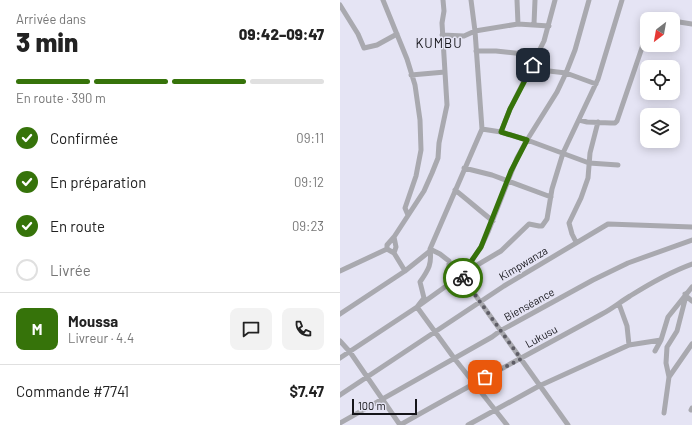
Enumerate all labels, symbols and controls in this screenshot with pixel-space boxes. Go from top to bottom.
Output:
text: Arrivée dans [16,11,86,27]
north arrow [640,12,680,52]
map controls [640,12,680,148]
text: 09:42–09:47 [239,25,324,43]
text: 3 min [16,26,78,57]
district label: KUMBU [415,35,463,51]
pin [516,48,550,82]
icon: home [522,54,544,76]
button: locate [640,60,680,100]
text: En route · 390 m [16,90,106,106]
button: layers [640,108,680,148]
icon: check [16,127,38,149]
text: Confirmée [50,129,118,147]
text: 09:11 [296,130,324,146]
icon: check [16,171,38,193]
text: En préparation [50,173,146,191]
text: 09:12 [294,174,324,190]
icon: check [16,215,38,237]
text: En route [50,217,105,235]
text: 09:23 [292,218,324,234]
street label: Kimpwanza [496,243,550,283]
courier [443,258,483,298]
text: Livrée [50,261,91,279]
icon: bike [452,267,474,289]
street label: Bienséance [502,285,557,323]
button: chat [230,308,272,350]
button: phone [282,308,324,350]
text: Moussa [68,312,118,330]
text: M [32,320,42,338]
street label: Lukusu [523,322,559,350]
text: Livreur · 4.4 [68,330,134,346]
pin [468,360,502,394]
icon: bag [474,366,496,388]
text: Commande #7741 [16,382,129,400]
text: $7.47 [289,382,324,400]
scale bar [352,397,417,416]
text: 100 m [358,399,386,412]

